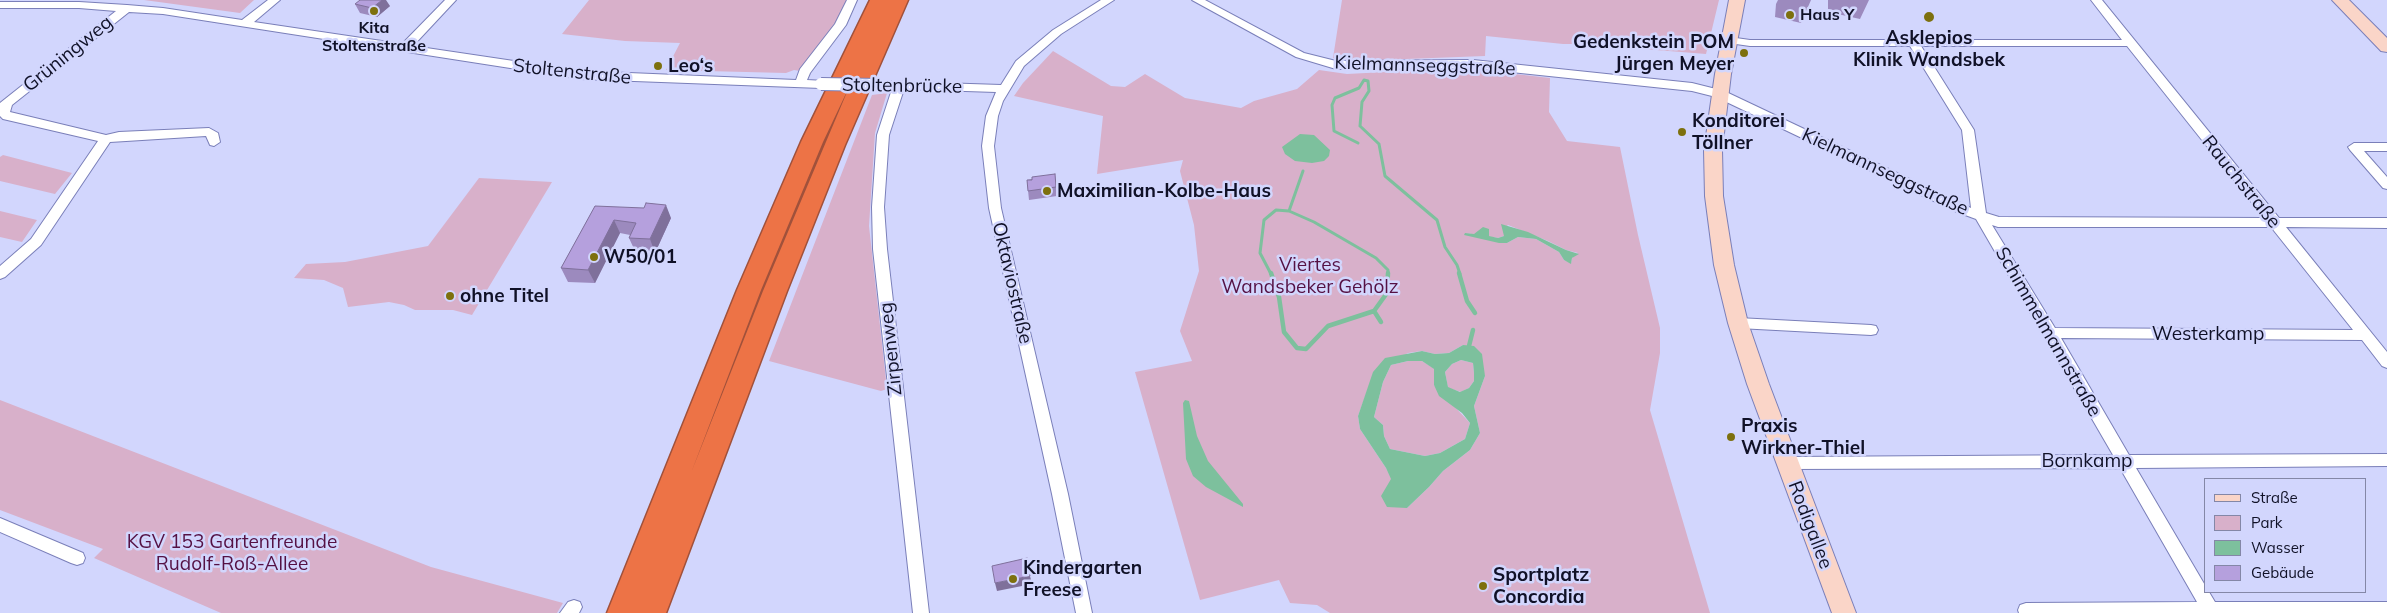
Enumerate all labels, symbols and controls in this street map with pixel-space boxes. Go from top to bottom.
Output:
marker: Kita Stoltenstraße [368,5,380,17]
place label: Haus Y [1800,5,1854,25]
marker: Haus Y [1784,9,1796,21]
marker: Asklepios Klinik Wandsbek [1922,10,1936,24]
street label: Grüningweg [19,11,117,97]
place label: Kita Stoltenstraße [322,18,426,56]
place label: Asklepios Klinik Wandsbek [1853,27,2005,71]
place label: Gedenkstein POM Jürgen Meyer [1573,31,1734,75]
marker: Gedenkstein POM Jürgen Meyer [1738,47,1750,59]
street label: Kielmannseggstraße [1334,51,1516,81]
street label: Stoltenstraße [512,54,632,90]
place label: Leo‘s [668,55,713,77]
marker: Leo‘s [652,60,664,72]
street label: Stoltenbrücke [842,74,962,98]
place label: Konditorei Töllner [1692,110,1785,154]
street label: Kielmannseggstraße [1798,123,1972,221]
marker: Konditorei Töllner [1676,126,1688,138]
street label: Rauchstraße [2197,131,2285,233]
place label: Maximilian-Kolbe-Haus [1057,180,1271,202]
marker: Maximilian-Kolbe-Haus [1041,185,1053,197]
street label: Oktaviostraße [987,220,1037,346]
street label: Schimmelmannstraße [1990,243,2106,421]
place label: W50/01 [604,246,677,268]
marker: W50/01 [588,251,600,263]
park label: Viertes Wandsbeker Gehölz [1221,254,1399,298]
place label: ohne Titel [460,285,549,307]
marker: ohne Titel [444,290,456,302]
street label: Zirpenweg [875,301,907,397]
street label: Westerkamp [2152,323,2264,345]
place label: Praxis Wirkner-Thiel [1741,415,1865,459]
marker: Praxis Wirkner-Thiel [1725,431,1737,443]
street label: Bornkamp [2042,450,2132,472]
street label: Rodigallee [1783,478,1837,572]
legend [2204,478,2367,593]
text: Straße [2251,488,2298,507]
text: Park [2251,513,2283,532]
park label: KGV 153 Gartenfreunde Rudolf-Roß-Allee [127,531,337,575]
text: Wasser [2251,538,2304,557]
place label: Kindergarten Freese [1023,557,1142,601]
text: Gebäude [2251,563,2314,582]
place label: Sportplatz Concordia [1493,564,1589,608]
marker: Kindergarten Freese [1007,573,1019,585]
marker: Sportplatz Concordia [1477,580,1489,592]

